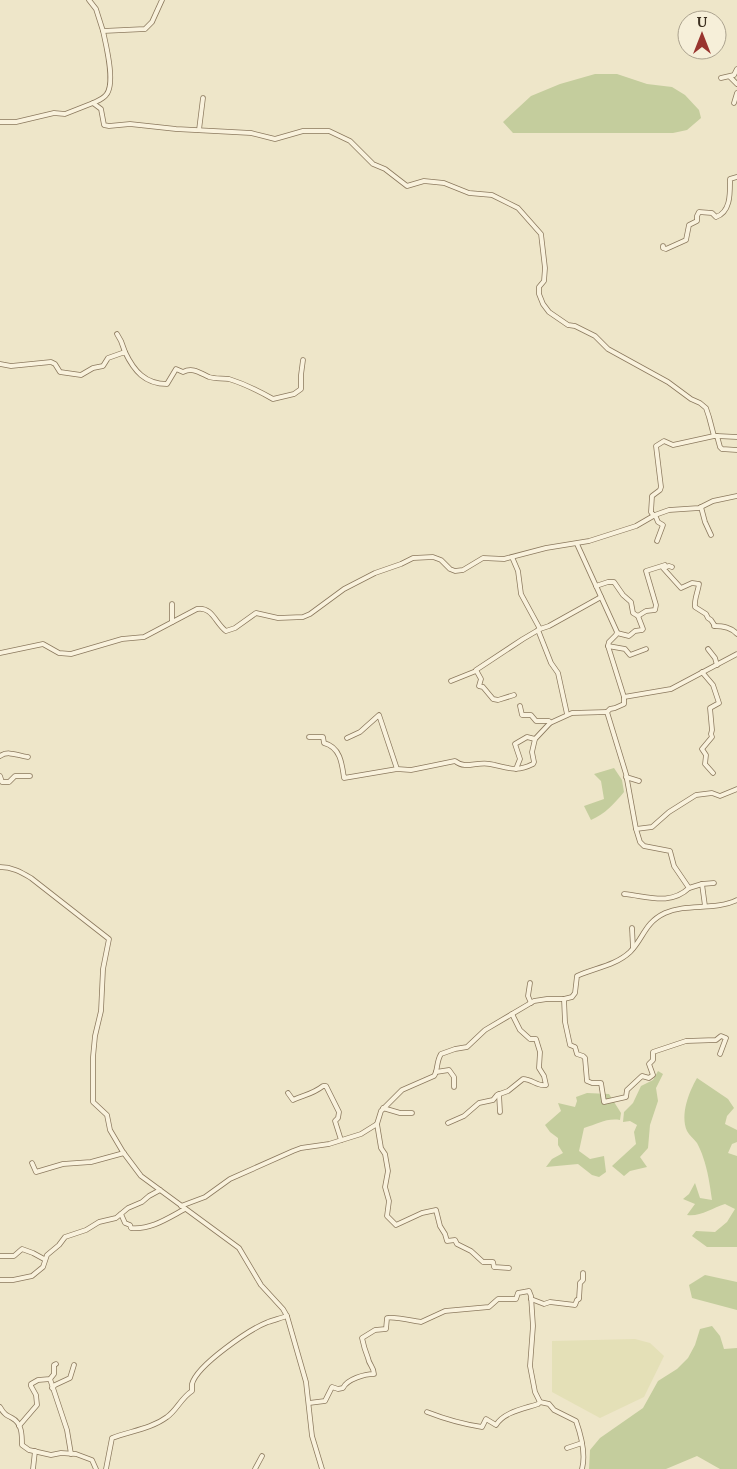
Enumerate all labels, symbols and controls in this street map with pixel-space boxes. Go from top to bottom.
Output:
north arrow [677,10,727,60]
text: U [697,13,708,31]

